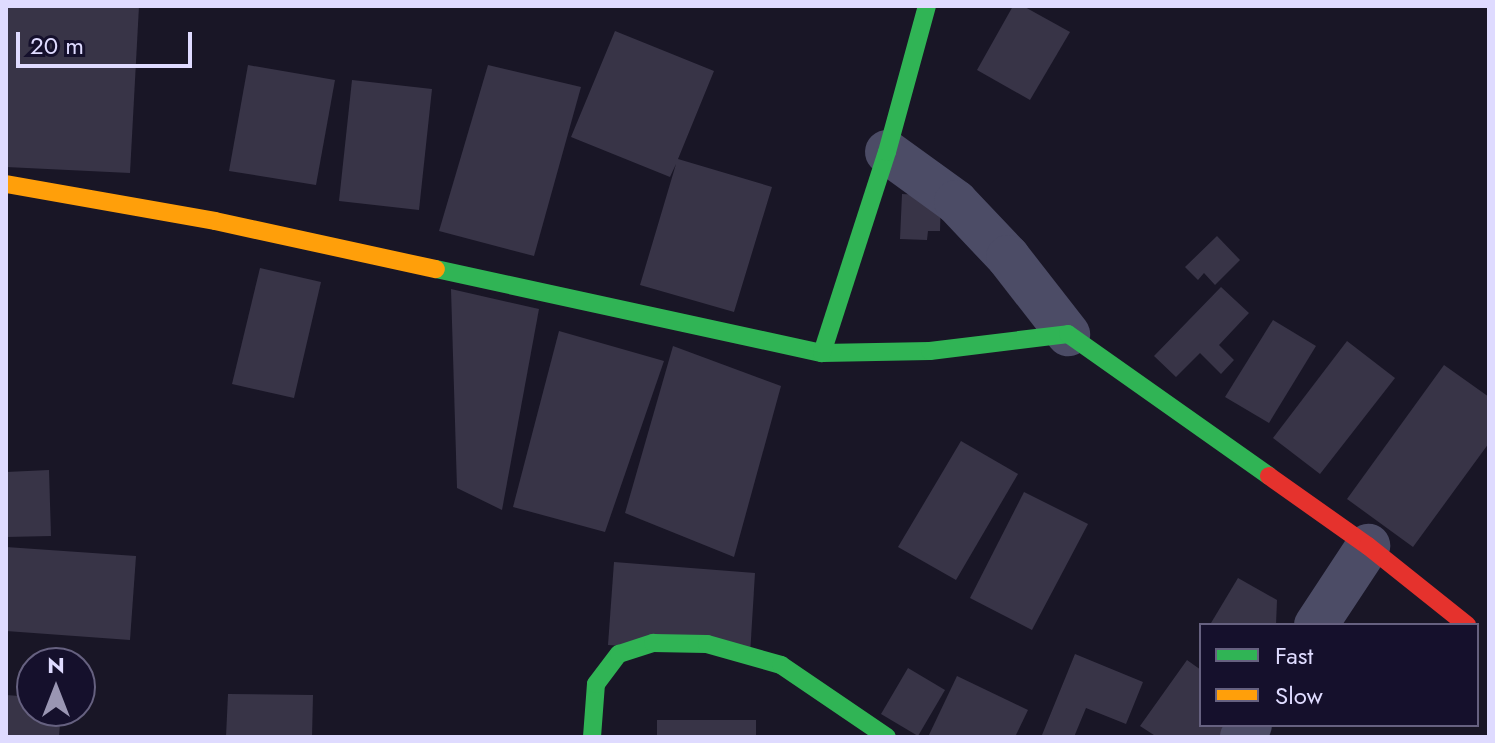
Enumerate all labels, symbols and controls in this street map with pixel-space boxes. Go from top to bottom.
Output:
scale bar [20,16,196,66]
text: 20 m [30,28,84,63]
legend [1199,623,1479,727]
text: Fast [1275,638,1313,673]
north arrow [16,647,96,727]
text: N [47,649,65,681]
text: Slow [1275,678,1323,713]

